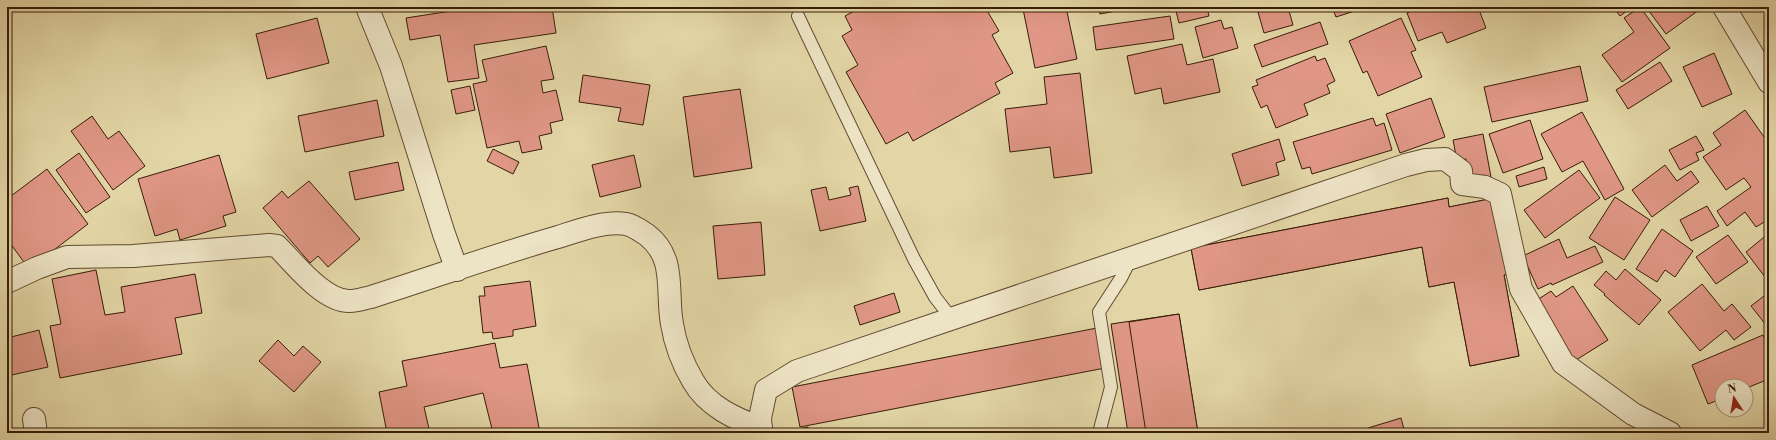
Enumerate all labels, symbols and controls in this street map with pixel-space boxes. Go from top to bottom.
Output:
north arrow [1714,378,1754,418]
text: N [1726,381,1738,397]

